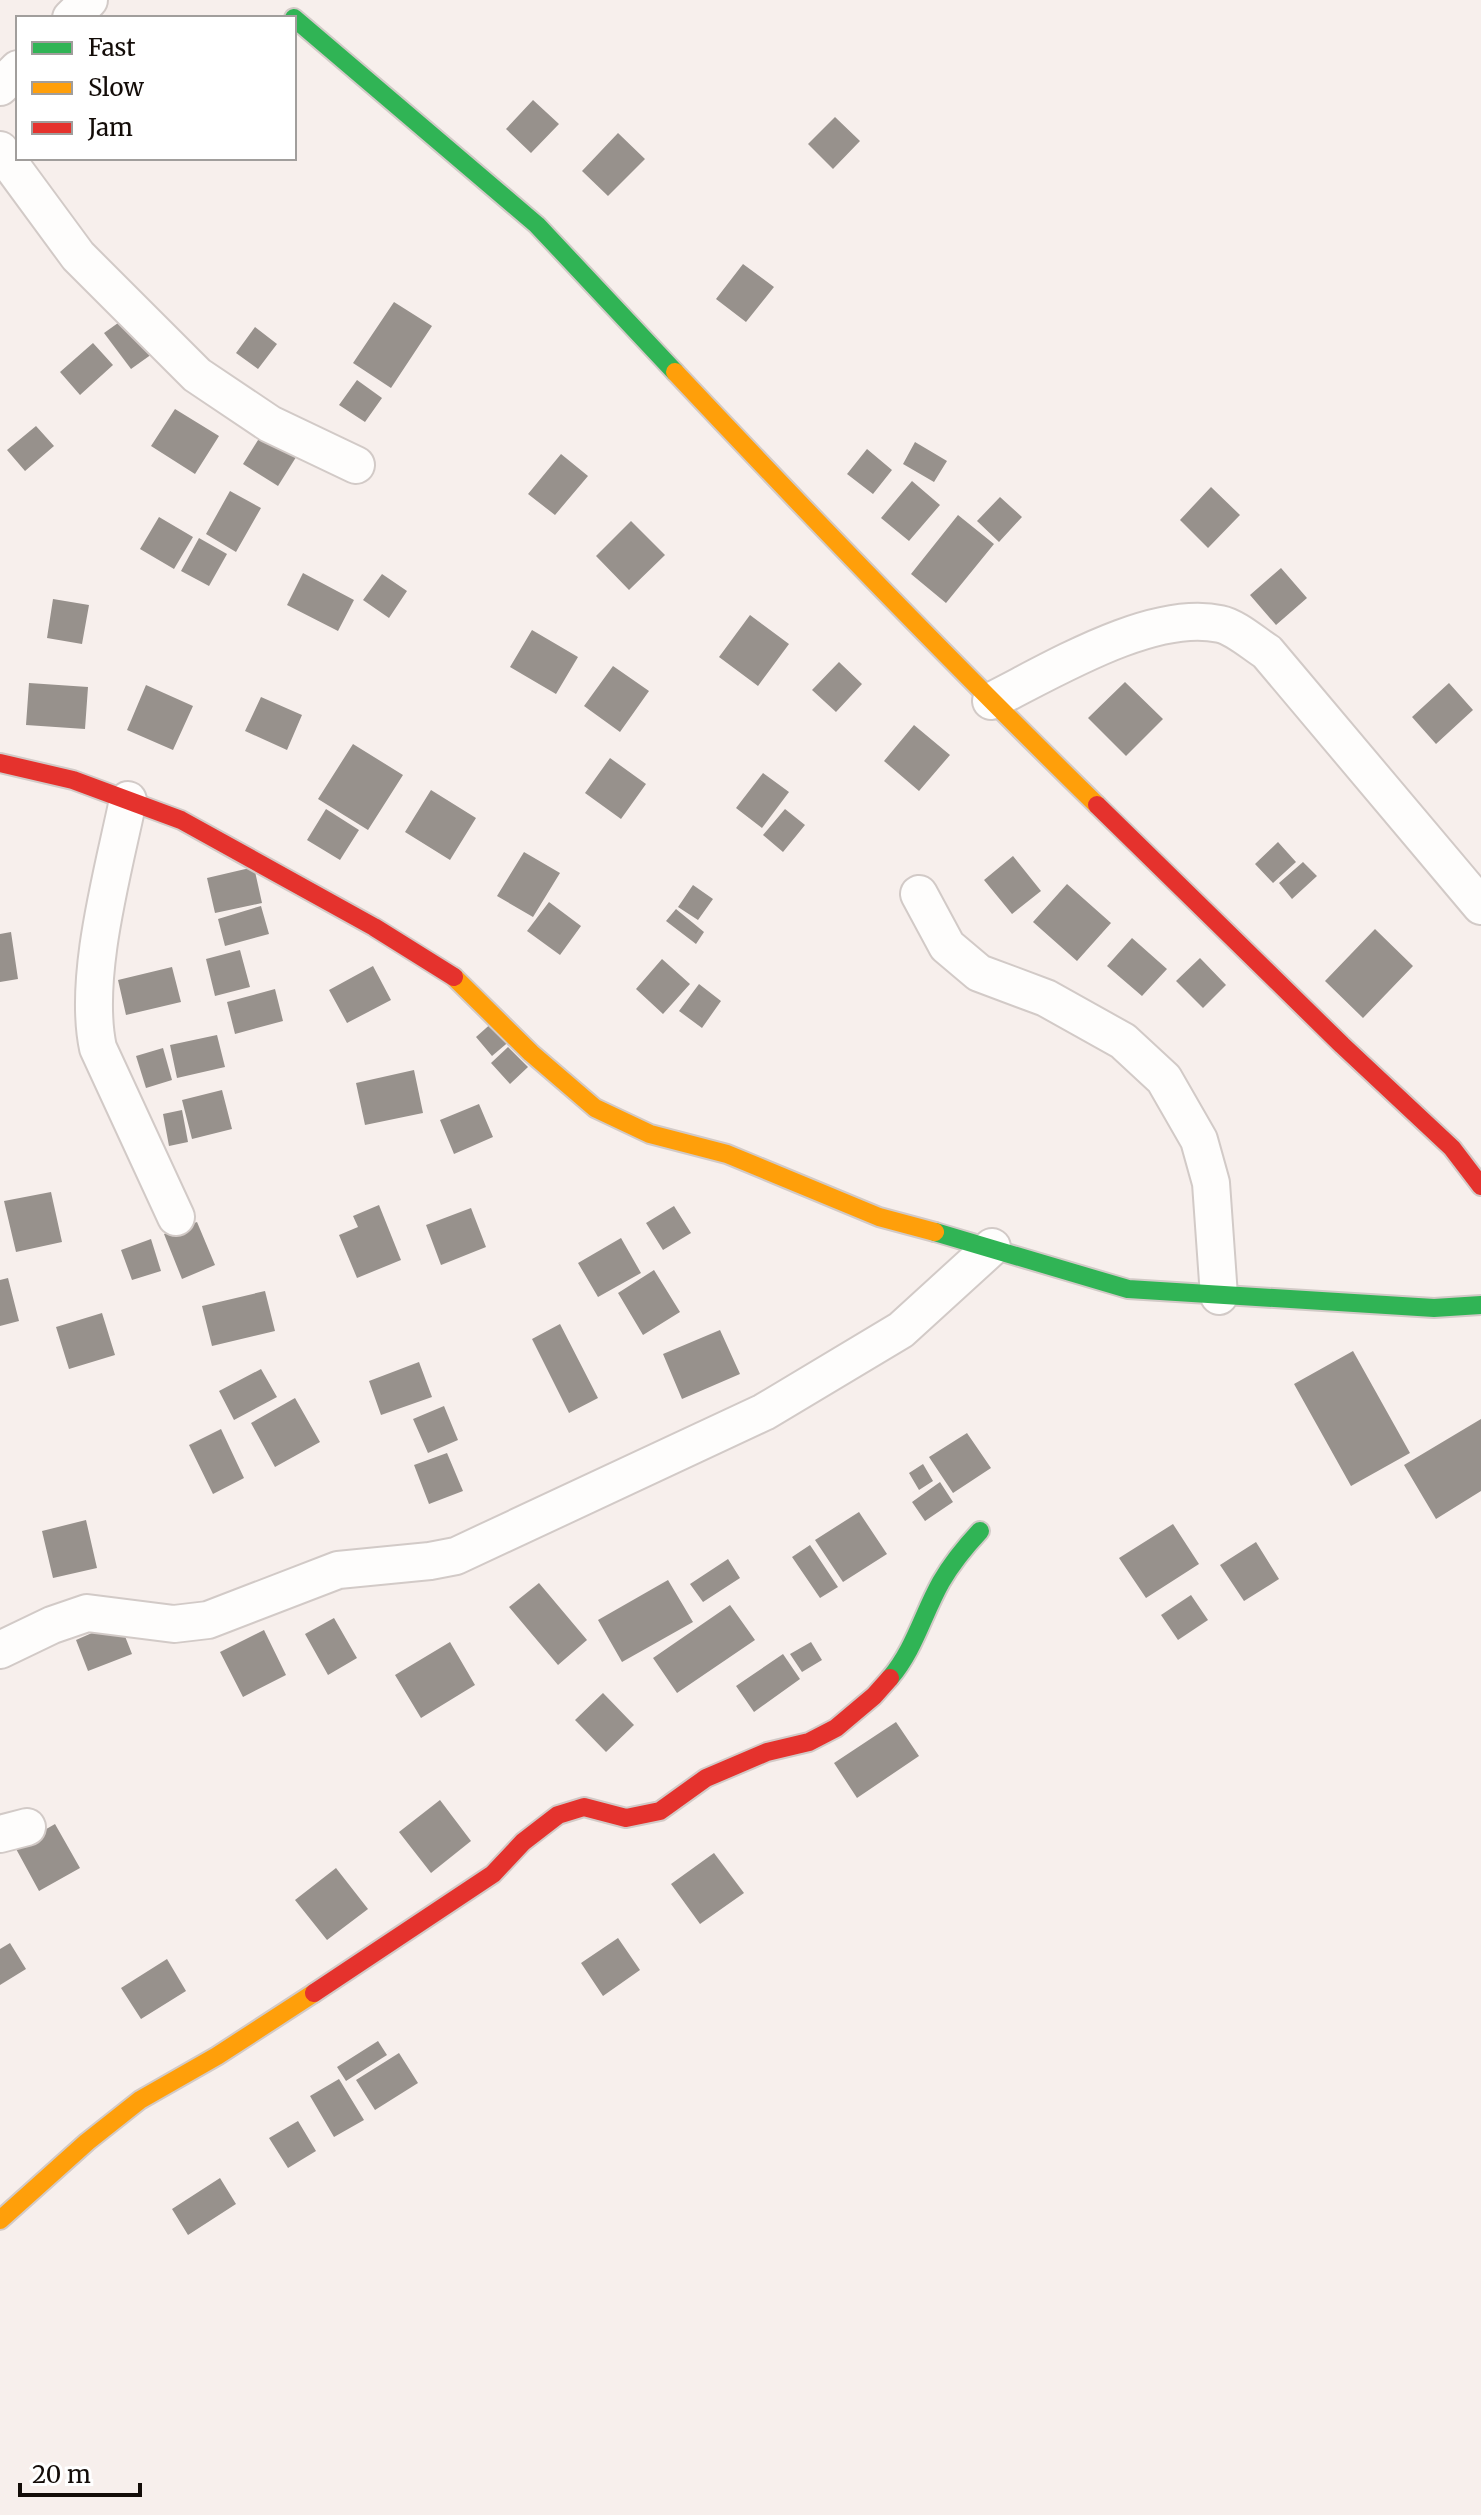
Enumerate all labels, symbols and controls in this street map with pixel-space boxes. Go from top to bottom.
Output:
legend [16,16,296,160]
text: Fast [88,32,136,63]
text: Slow [88,72,144,103]
text: Jam [87,112,133,143]
scale bar [20,2447,140,2497]
text: 20 m [32,2459,91,2490]

